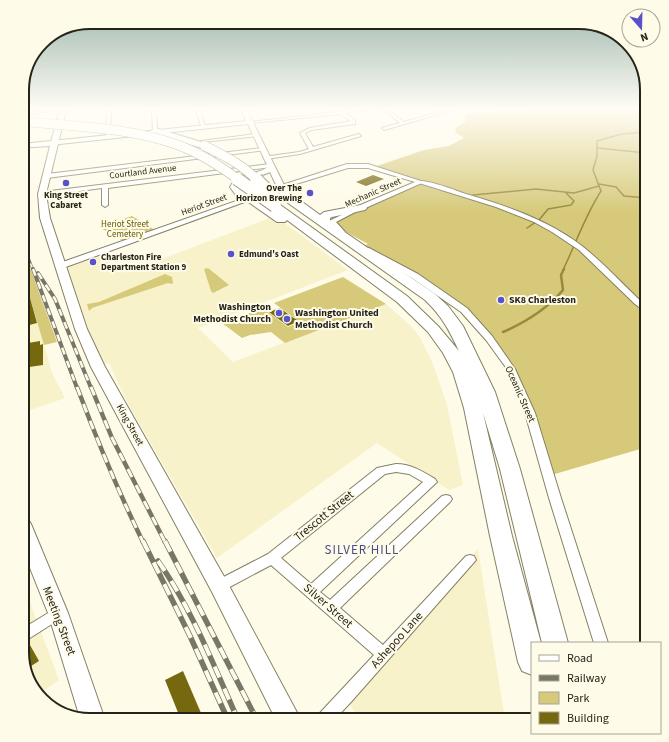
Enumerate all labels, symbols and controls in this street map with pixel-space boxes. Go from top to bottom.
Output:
north arrow [621,8,661,48]
text: N [638,29,650,45]
street label: Courtland Avenue [109,161,178,183]
street label: Mechanic Street [343,175,403,211]
marker: King Street Cabaret [61,178,71,188]
place label: Over The Horizon Brewing [236,182,302,205]
marker: Over The Horizon Brewing [305,188,315,198]
place label: King Street Cabaret [44,189,89,212]
street label: Heriot Street [179,191,229,219]
park label: Heriot Street Cemetery [101,218,149,241]
place label: Edmund's Oast [239,248,299,261]
marker: Edmund's Oast [226,249,236,259]
place label: Charleston Fire Department Station 9 [101,251,186,274]
marker: Charleston Fire Department Station 9 [88,257,98,267]
place label: SK8 Charleston [509,293,576,307]
marker: SK8 Charleston [496,295,506,305]
place label: Washington Methodist Church [193,300,271,326]
place label: Washington United Methodist Church [295,306,379,332]
marker: Washington Methodist Church [274,308,284,318]
marker: Washington United Methodist Church [282,314,292,324]
street label: Oceanic Street [501,364,539,425]
street label: King Street [113,402,148,449]
street label: Trescott Street [290,486,358,546]
district label: SILVER HILL [325,541,399,559]
street label: Silver Street [300,580,356,632]
street label: Meeting Street [38,584,80,658]
street label: Ashepoo Lane [367,608,427,672]
legend [531,642,661,734]
text: Road [567,650,593,667]
text: Railway [567,670,606,687]
text: Park [567,690,589,707]
text: Building [567,710,609,727]

